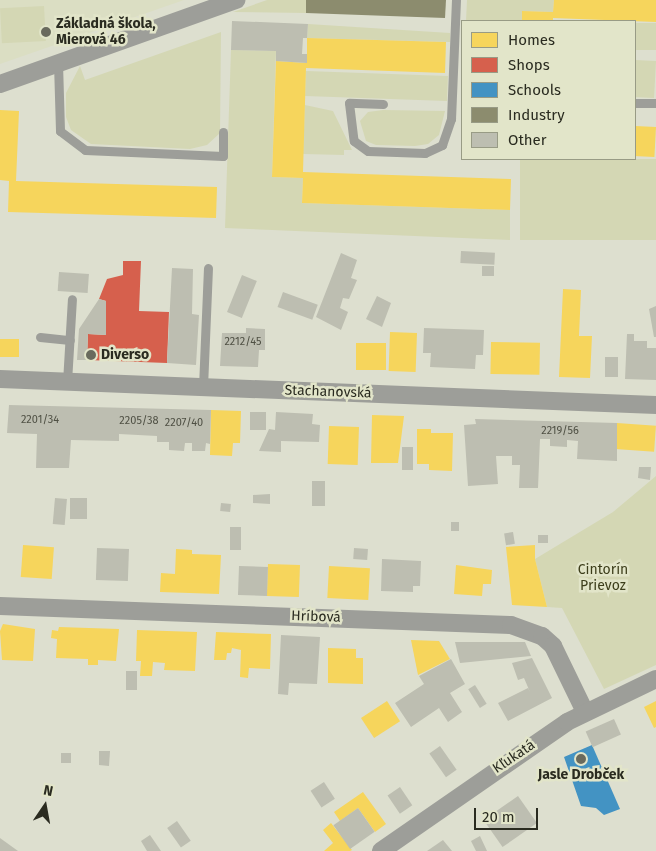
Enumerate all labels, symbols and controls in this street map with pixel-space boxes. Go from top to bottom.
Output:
place label: Základná škola, Mierová 46 [56,16,156,48]
legend [461,20,636,160]
marker: Základná škola, Mierová 46 [40,26,52,38]
text: Homes [508,31,555,49]
text: Shops [508,56,550,74]
text: Schools [508,81,561,99]
text: Industry [508,106,565,124]
text: Other [508,131,547,149]
house number: 2212/45 [224,335,262,349]
place label: Diverso [101,347,149,363]
marker: Diverso [85,349,97,361]
street label: Stachanovská [284,382,372,402]
house number: 2201/34 [21,413,59,427]
house number: 2205/38 [119,414,159,428]
house number: 2207/40 [165,416,203,430]
house number: 2219/56 [541,424,579,438]
park label: Cintorín Prievoz [578,562,628,594]
street label: Hríbová [291,608,341,626]
street label: Kľukatá [490,737,538,777]
marker: Jasle Drobček [575,753,587,765]
place label: Jasle Drobček [538,767,624,783]
north arrow [20,781,70,831]
text: N [42,782,55,800]
scale bar [476,798,540,830]
text: 20 m [482,808,515,826]

